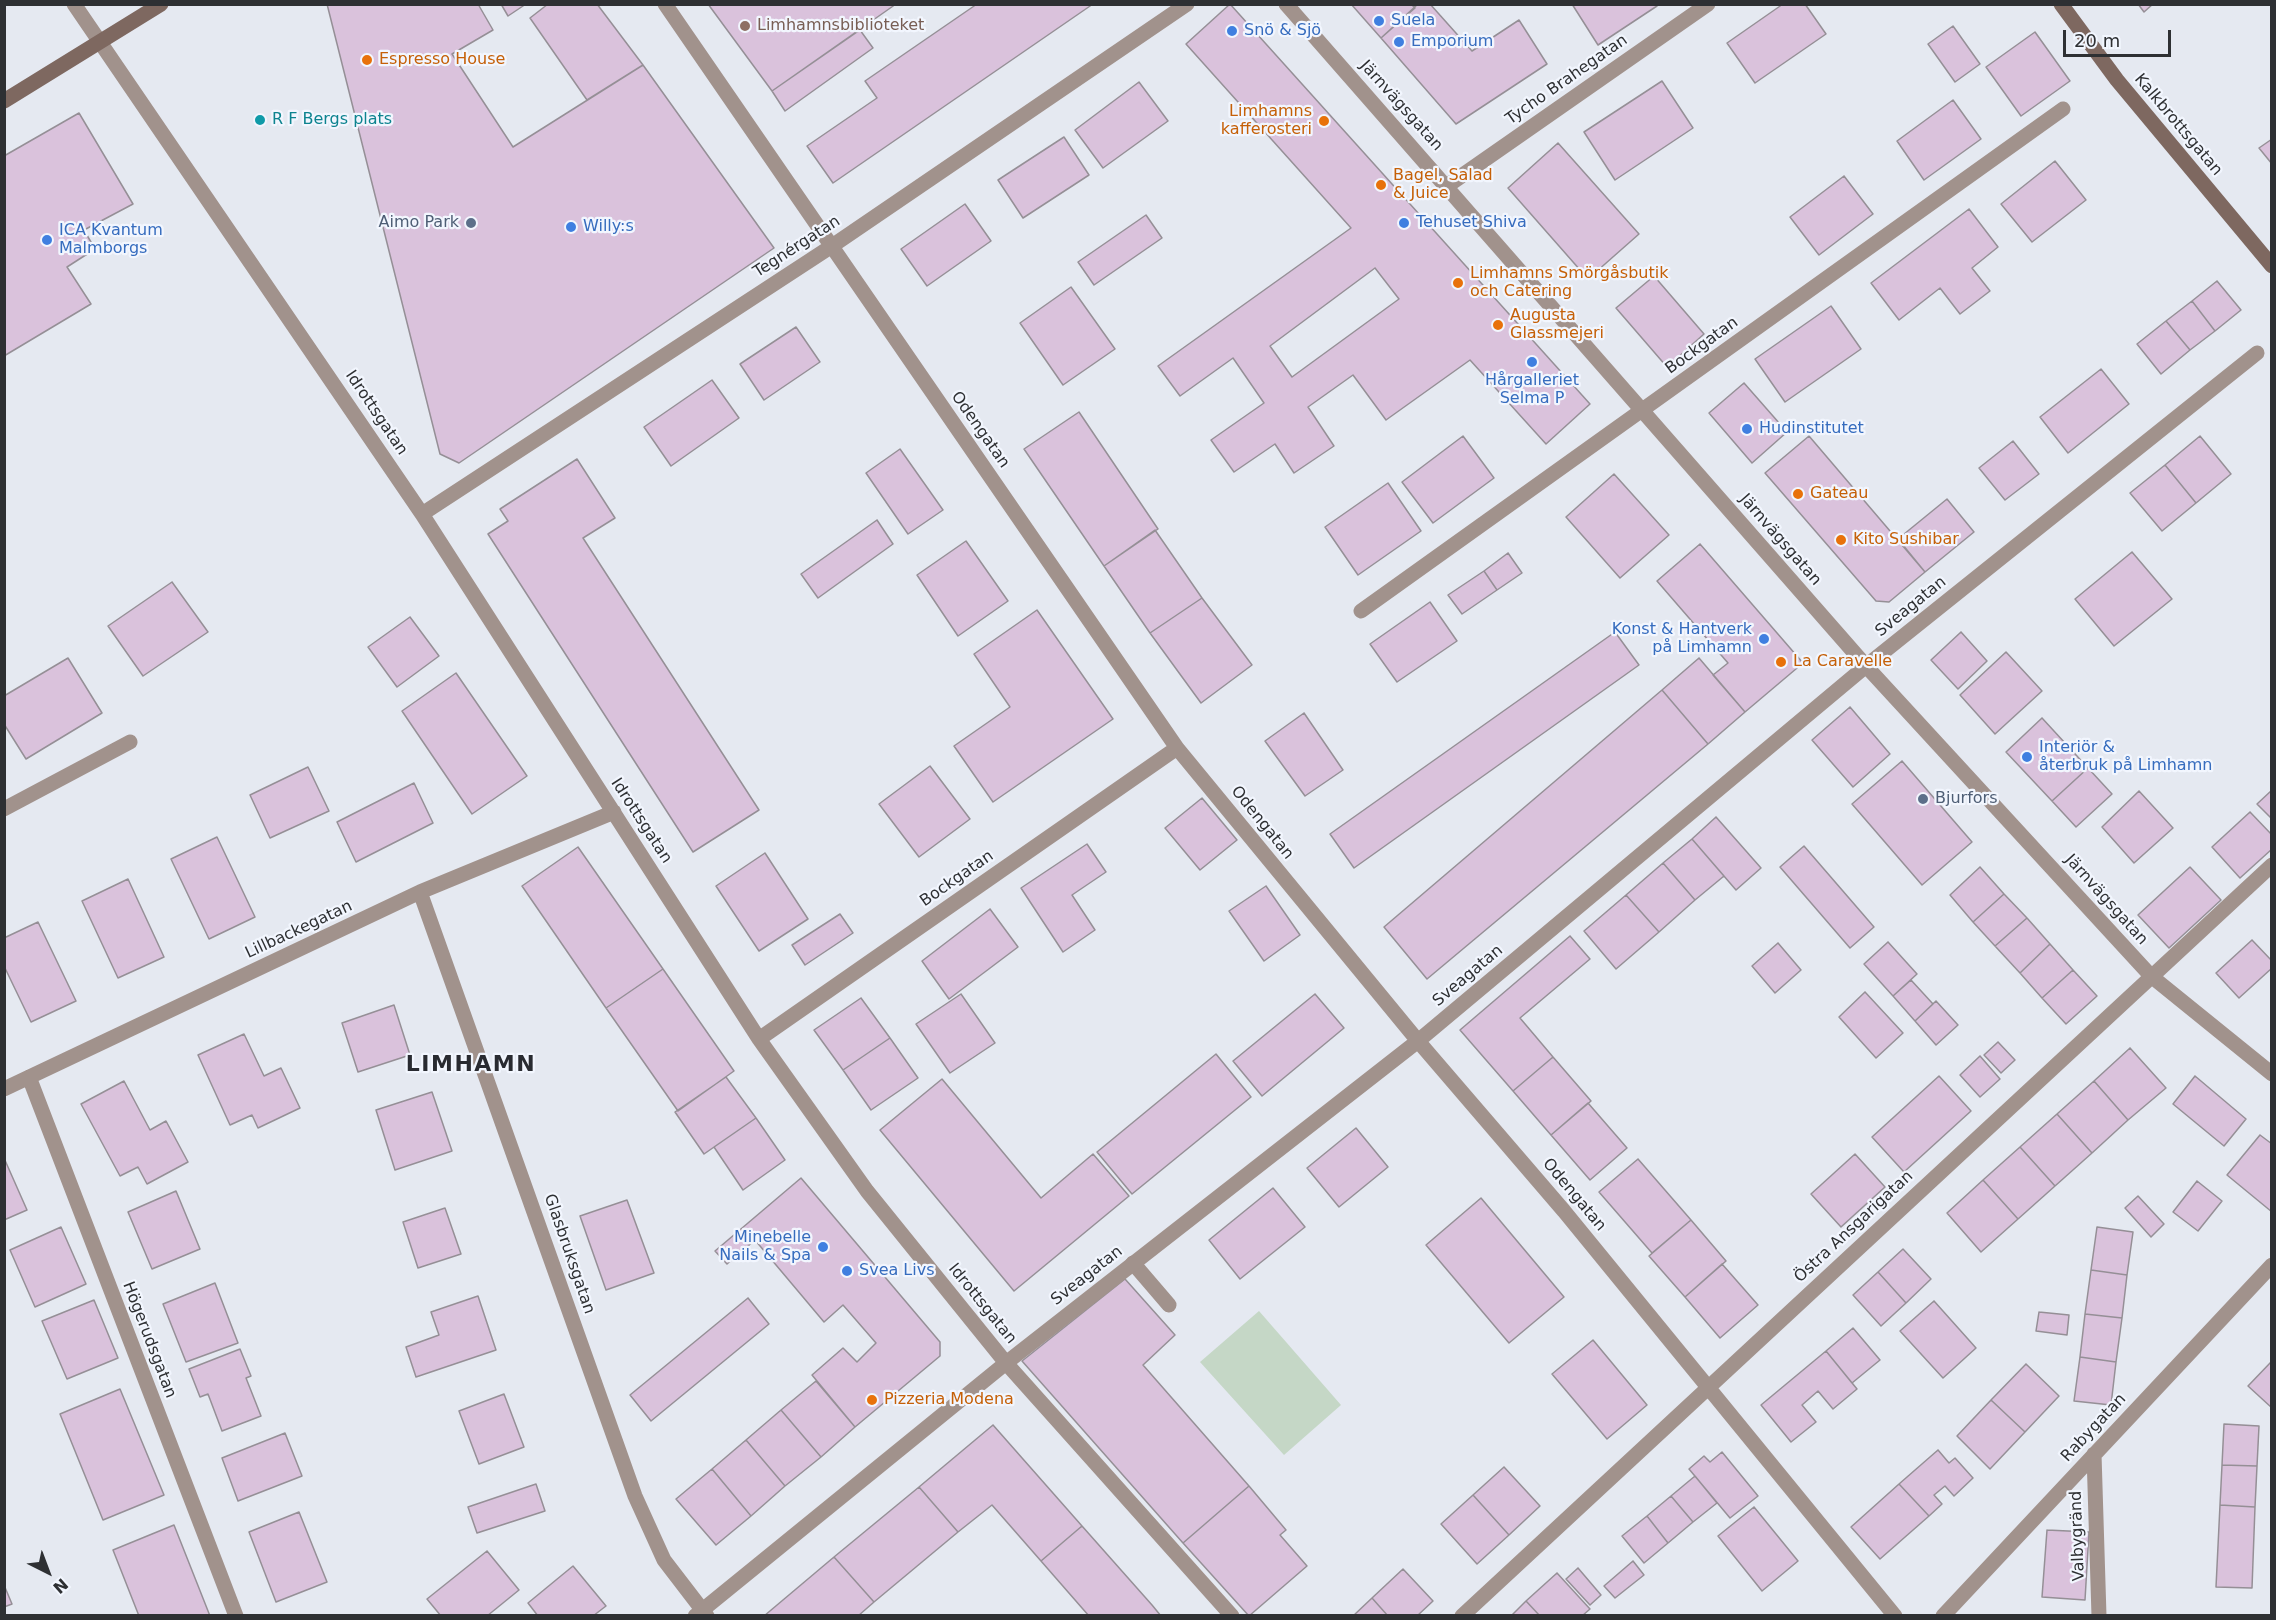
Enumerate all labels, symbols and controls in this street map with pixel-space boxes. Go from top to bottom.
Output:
place label: Suela [1391,11,1435,31]
marker: Suela [1372,14,1386,28]
place label: Limhamnsbiblioteket [757,16,924,36]
scale bar [2066,18,2174,56]
marker: Limhamnsbiblioteket [738,19,752,33]
place label: Snö & Sjö [1244,21,1321,41]
marker: Snö & Sjö [1225,24,1239,38]
text: 20 m [2074,30,2120,51]
street label: Tycho Brahegatan [1502,31,1632,129]
place label: Emporium [1411,32,1493,52]
marker: Emporium [1392,35,1406,49]
place label: Espresso House [379,50,505,70]
marker: Espresso House [360,53,374,67]
street label: Järnvägsgatan [1355,57,1447,155]
street label: Kalkbrottsgatan [2130,70,2226,180]
place label: Limhamns kafferosteri [1221,102,1312,140]
place label: R F Bergs plats [272,110,392,130]
marker: R F Bergs plats [253,113,267,127]
marker: Limhamns kafferosteri [1317,114,1331,128]
place label: Bagel, Salad & Juice [1393,166,1493,204]
marker: Bagel, Salad & Juice [1374,178,1388,192]
street label: Tegnérgatan [750,212,844,282]
place label: Aimo Park [379,213,459,233]
place label: Tehuset Shiva [1416,213,1527,233]
marker: Aimo Park [464,216,478,230]
marker: Tehuset Shiva [1397,216,1411,230]
place label: Willy:s [583,217,634,237]
marker: Willy:s [564,220,578,234]
place label: ICA Kvantum Malmborgs [59,221,163,259]
marker: ICA Kvantum Malmborgs [40,233,54,247]
place label: Limhamns Smörgåsbutik och Catering [1470,264,1668,302]
marker: Limhamns Smörgåsbutik och Catering [1451,276,1465,290]
place label: Augusta Glassmejeri [1510,306,1604,344]
street label: Bockgatan [1662,313,1742,379]
marker: Augusta Glassmejeri [1491,318,1505,332]
marker: Hårgalleriet Selma P [1525,355,1539,369]
street label: Idrottsgatan [341,367,411,459]
place label: Hårgalleriet Selma P [1485,371,1579,409]
street label: Odengatan [947,388,1013,472]
place label: Hudinstitutet [1759,419,1864,439]
marker: Hudinstitutet [1740,422,1754,436]
place label: Gateau [1810,484,1868,504]
marker: Gateau [1791,487,1805,501]
street label: Järnvägsgatan [1735,490,1825,590]
place label: Kito Sushibar [1853,530,1959,550]
marker: Kito Sushibar [1834,533,1848,547]
street label: Sveagatan [1872,573,1950,641]
place label: Konst & Hantverk på Limhamn [1612,620,1752,658]
marker: Konst & Hantverk på Limhamn [1757,632,1771,646]
place label: La Caravelle [1793,652,1892,672]
marker: La Caravelle [1774,655,1788,669]
place label: Interiör & återbruk på Limhamn [2039,738,2212,776]
marker: Interiör & återbruk på Limhamn [2020,750,2034,764]
street label: Idrottsgatan [606,775,676,867]
street label: Odengatan [1227,782,1297,864]
place label: Bjurfors [1935,789,1997,809]
marker: Bjurfors [1916,792,1930,806]
street label: Bockgatan [917,847,997,911]
street label: Järnvägsgatan [2060,851,2152,949]
street label: Lillbackegatan [243,897,355,963]
street label: Sveagatan [1429,941,1507,1011]
district label: LIMHAMN [406,1052,536,1078]
street label: Odengatan [1538,1155,1610,1235]
street label: Östra Ansgarigatan [1791,1167,1917,1287]
street label: Glasbruksgatan [539,1191,599,1317]
place label: Minebelle Nails & Spa [719,1228,811,1266]
marker: Minebelle Nails & Spa [816,1240,830,1254]
street label: Sveagatan [1047,1242,1127,1310]
street label: Idrottsgatan [944,1260,1020,1348]
place label: Svea Livs [859,1261,935,1281]
marker: Svea Livs [840,1264,854,1278]
street label: Högerudsgatan [118,1279,180,1401]
place label: Pizzeria Modena [884,1390,1014,1410]
street label: Rabygatan [2058,1390,2130,1466]
marker: Pizzeria Modena [865,1393,879,1407]
street label: Valbygränd [2067,1490,2089,1582]
north arrow [18,1542,78,1602]
text: N [49,1574,72,1597]

